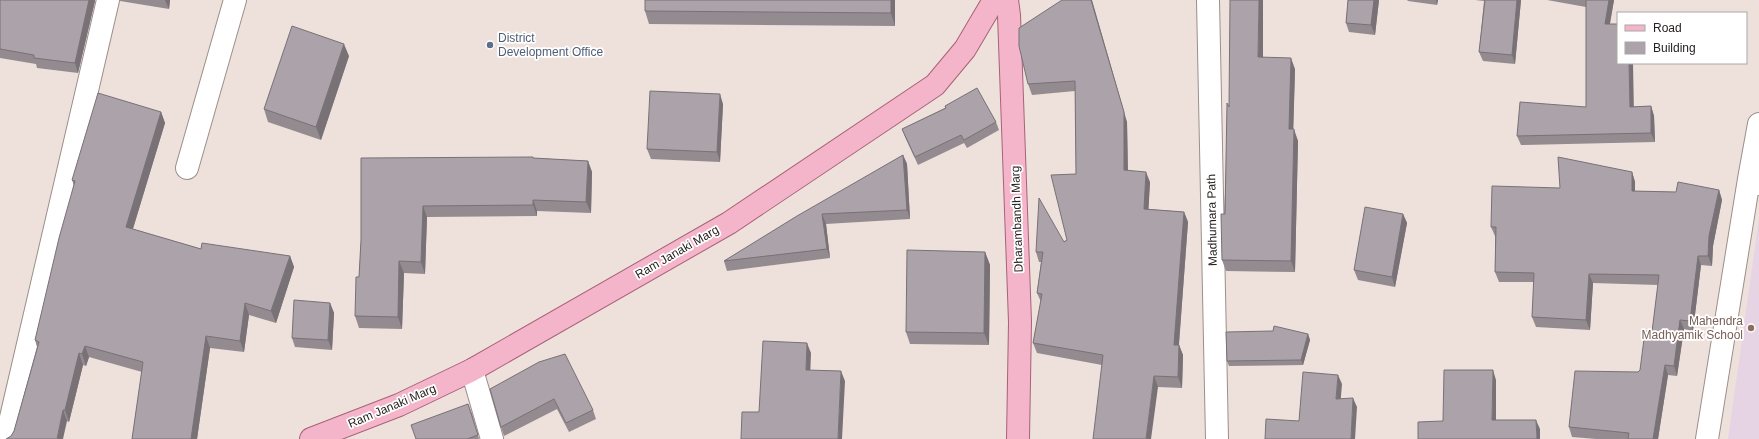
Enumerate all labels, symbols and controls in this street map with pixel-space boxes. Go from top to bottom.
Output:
legend [1617,12,1747,64]
text: Road [1653,21,1682,35]
place label: District Development Office [498,31,603,59]
marker: District Development Office [485,40,495,50]
text: Building [1653,41,1696,55]
street label: Dharambandh Marg [1008,165,1026,273]
street label: Madhumara Path [1204,174,1220,266]
street label: Ram Janaki Marg [633,222,721,282]
place label: Mahendra Madhyamik School [1642,314,1743,342]
marker: Mahendra Madhyamik School [1746,323,1756,333]
street label: Ram Janaki Marg [346,381,438,431]

